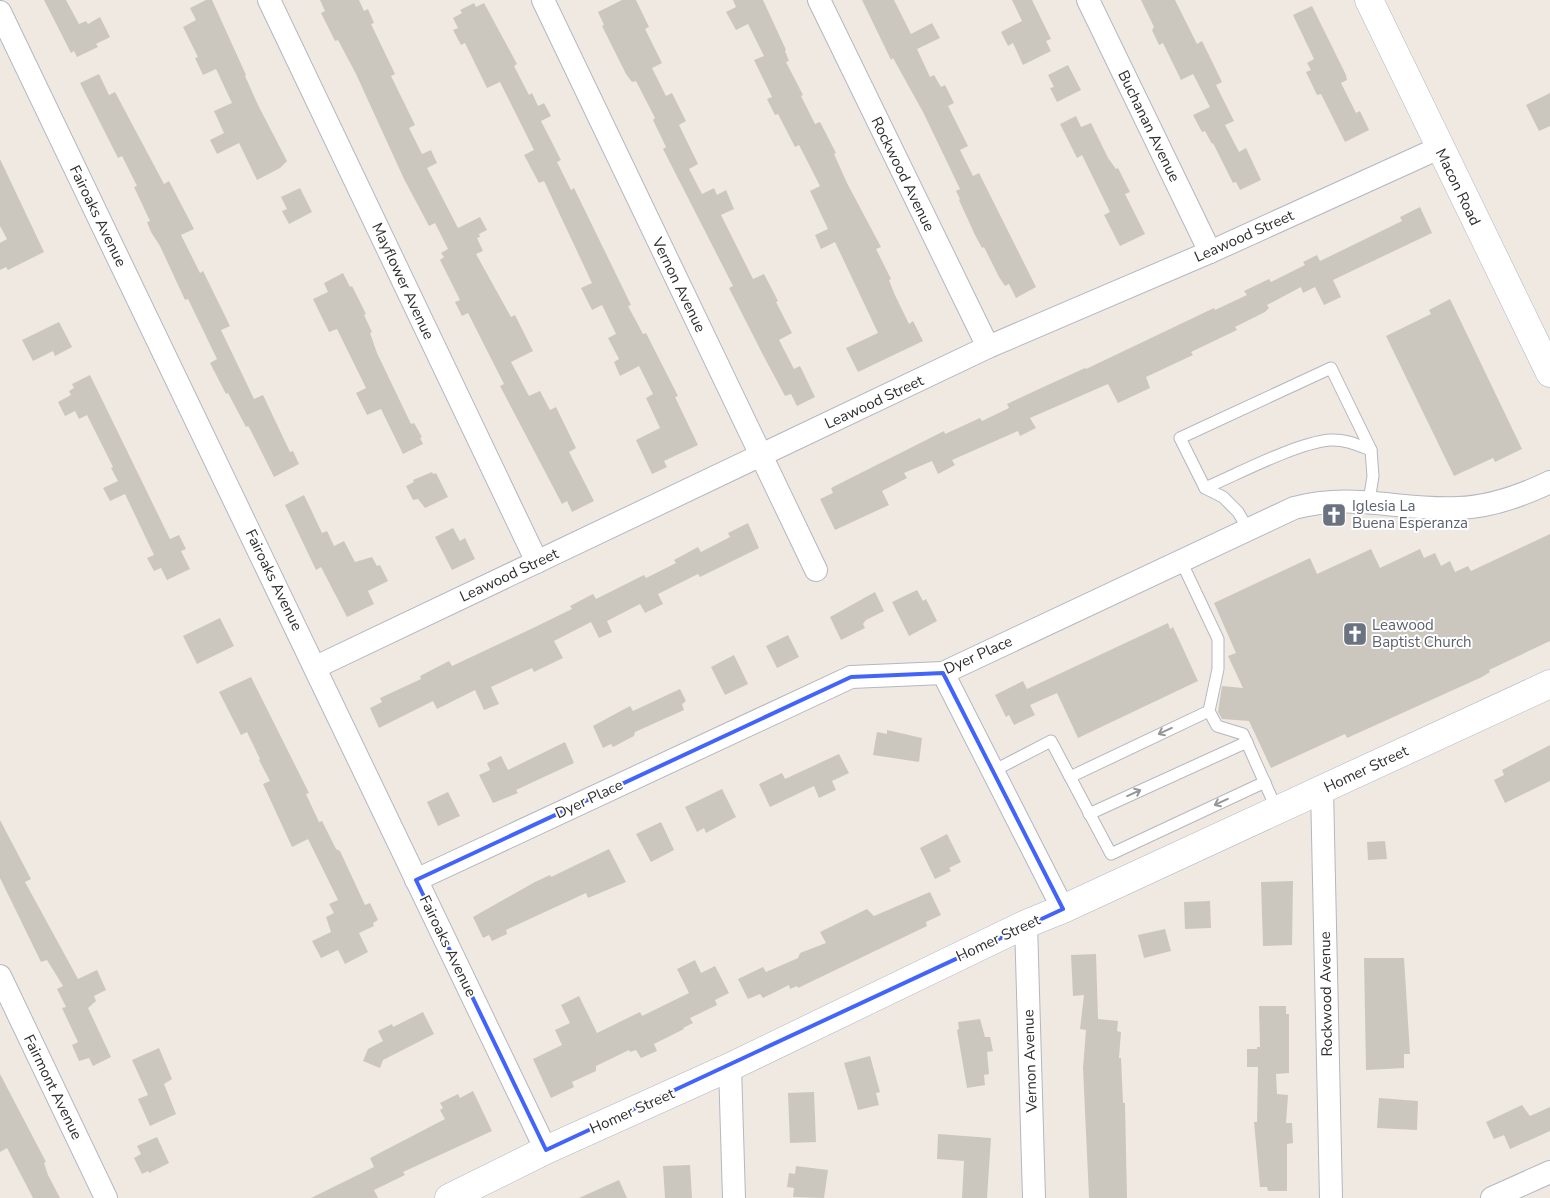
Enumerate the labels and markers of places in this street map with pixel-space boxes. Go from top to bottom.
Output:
place label: Iglesia La Buena Esperanza [1352,496,1468,533]
church icon: Iglesia La Buena Esperanza [1321,502,1347,528]
place label: Leawood Baptist Church [1372,615,1472,652]
church icon: Leawood Baptist Church [1342,621,1368,647]

